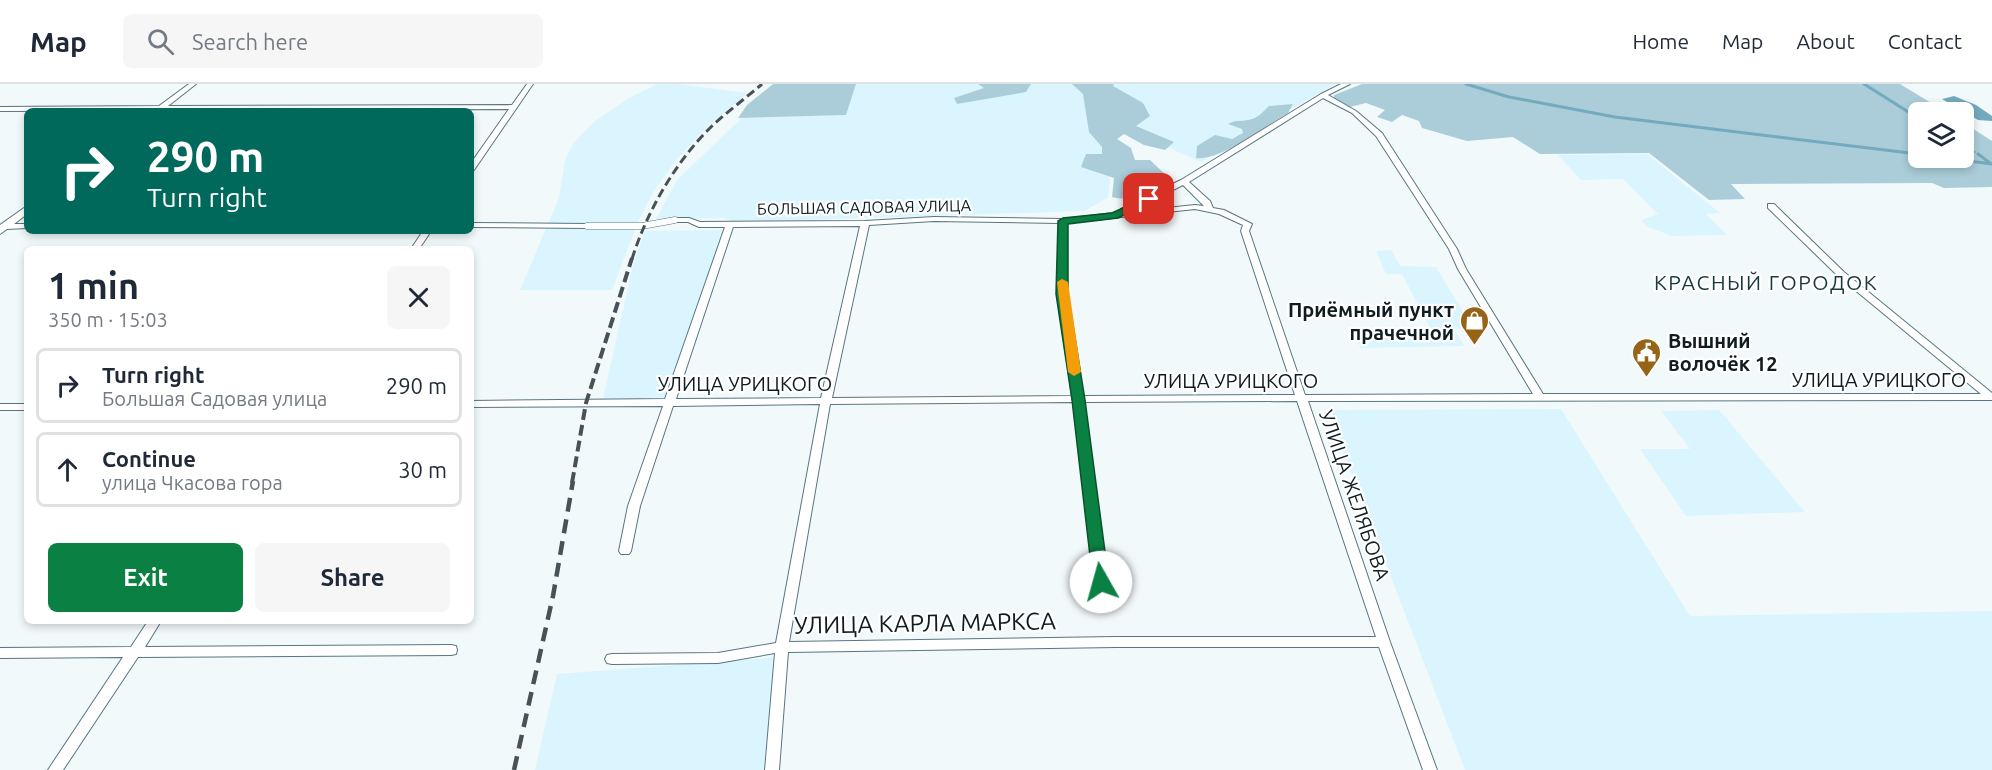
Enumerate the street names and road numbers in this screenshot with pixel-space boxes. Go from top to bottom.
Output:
street label: БОЛЬШАЯ САДОВАЯ УЛИЦА [757,196,972,218]
street label: УЛИЦА УРИЦКОГО [1792,368,1966,391]
street label: УЛИЦА УРИЦКОГО [1144,369,1318,392]
street label: УЛИЦА УРИЦКОГО [658,372,832,395]
street label: УЛИЦА ЖЕЛЯБОВА [1315,407,1395,583]
street label: УЛИЦА КАРЛА МАРКСА [794,607,1057,639]

